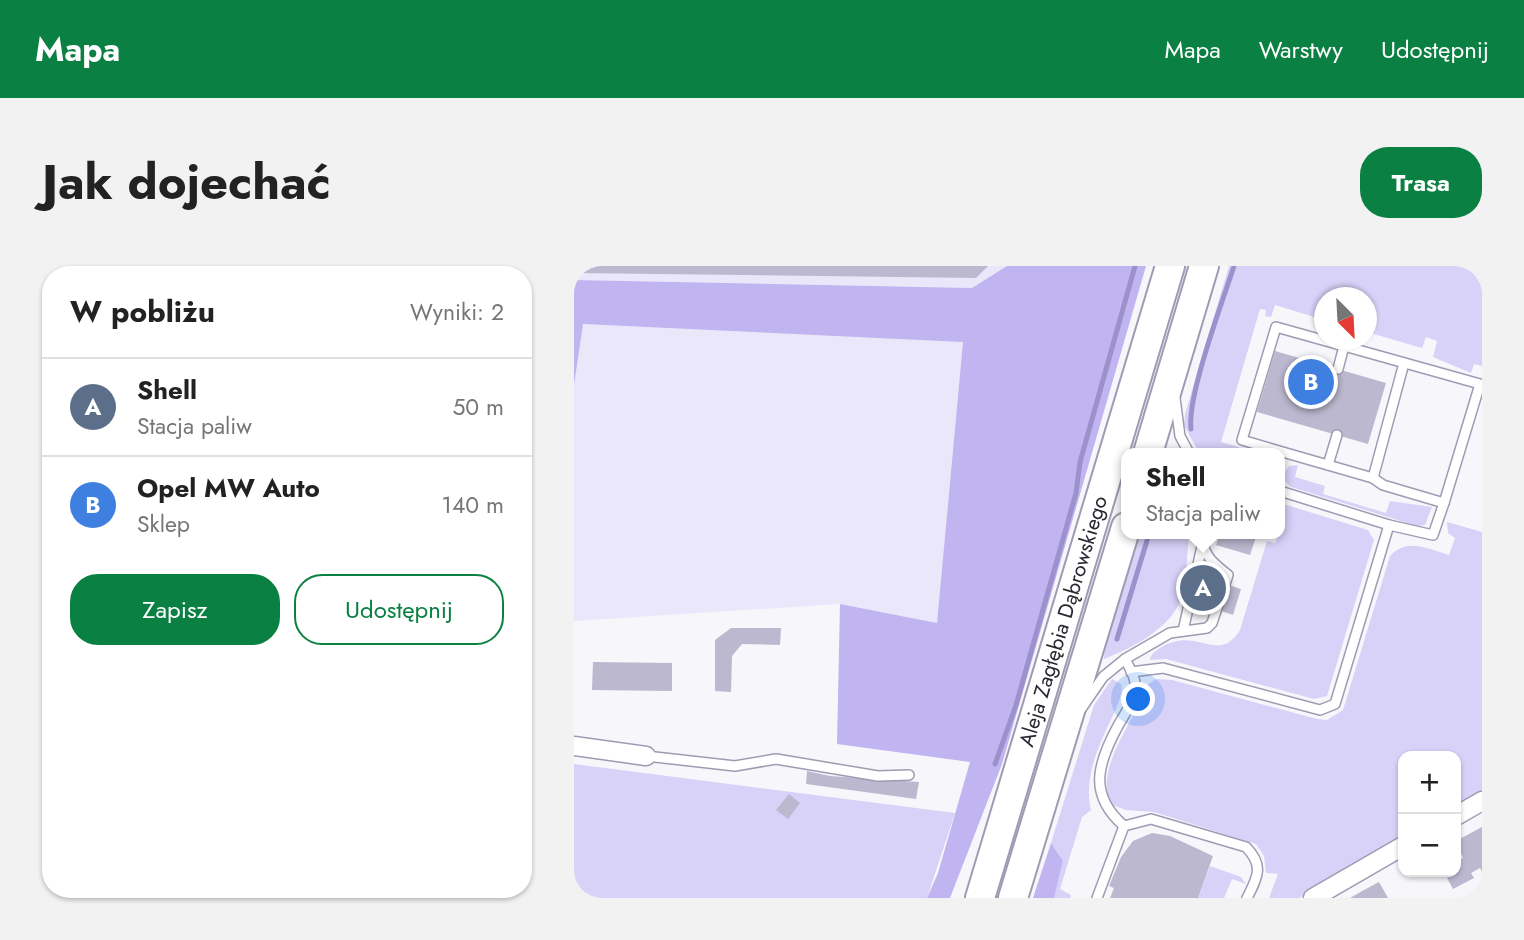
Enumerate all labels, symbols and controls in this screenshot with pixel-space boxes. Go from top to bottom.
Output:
text: Mapa [35,26,120,73]
text: Mapa [1164,32,1221,67]
text: Warstwy [1259,32,1343,67]
text: Udostępnij [1381,32,1489,67]
text: Jak dojechać [42,147,331,217]
button: Trasa [1360,147,1482,218]
north arrow [1314,287,1377,350]
text: W pobliżu [70,290,215,333]
text: Wyniki: 2 [410,295,504,329]
pin: B [1288,356,1334,408]
text: Shell [137,371,197,409]
text: A [85,390,101,424]
text: 50 m [452,390,504,424]
text: Stacja paliw [137,409,252,443]
popup [1121,448,1285,539]
text: Shell [1146,458,1205,496]
text: Opel MW Auto [137,469,320,507]
text: B [85,488,101,522]
text: 140 m [442,488,504,522]
street label: Aleja Zagłębia Dąbrowskiego [1011,492,1115,750]
text: Stacja paliw [1146,496,1260,530]
text: Sklep [137,507,190,541]
pin: A [1180,562,1226,614]
button: Zapisz [70,574,280,645]
button: Udostępnij [294,574,504,645]
your location [1121,682,1155,716]
map controls [1398,751,1461,877]
button: + [1398,751,1461,814]
button: − [1398,814,1461,877]

